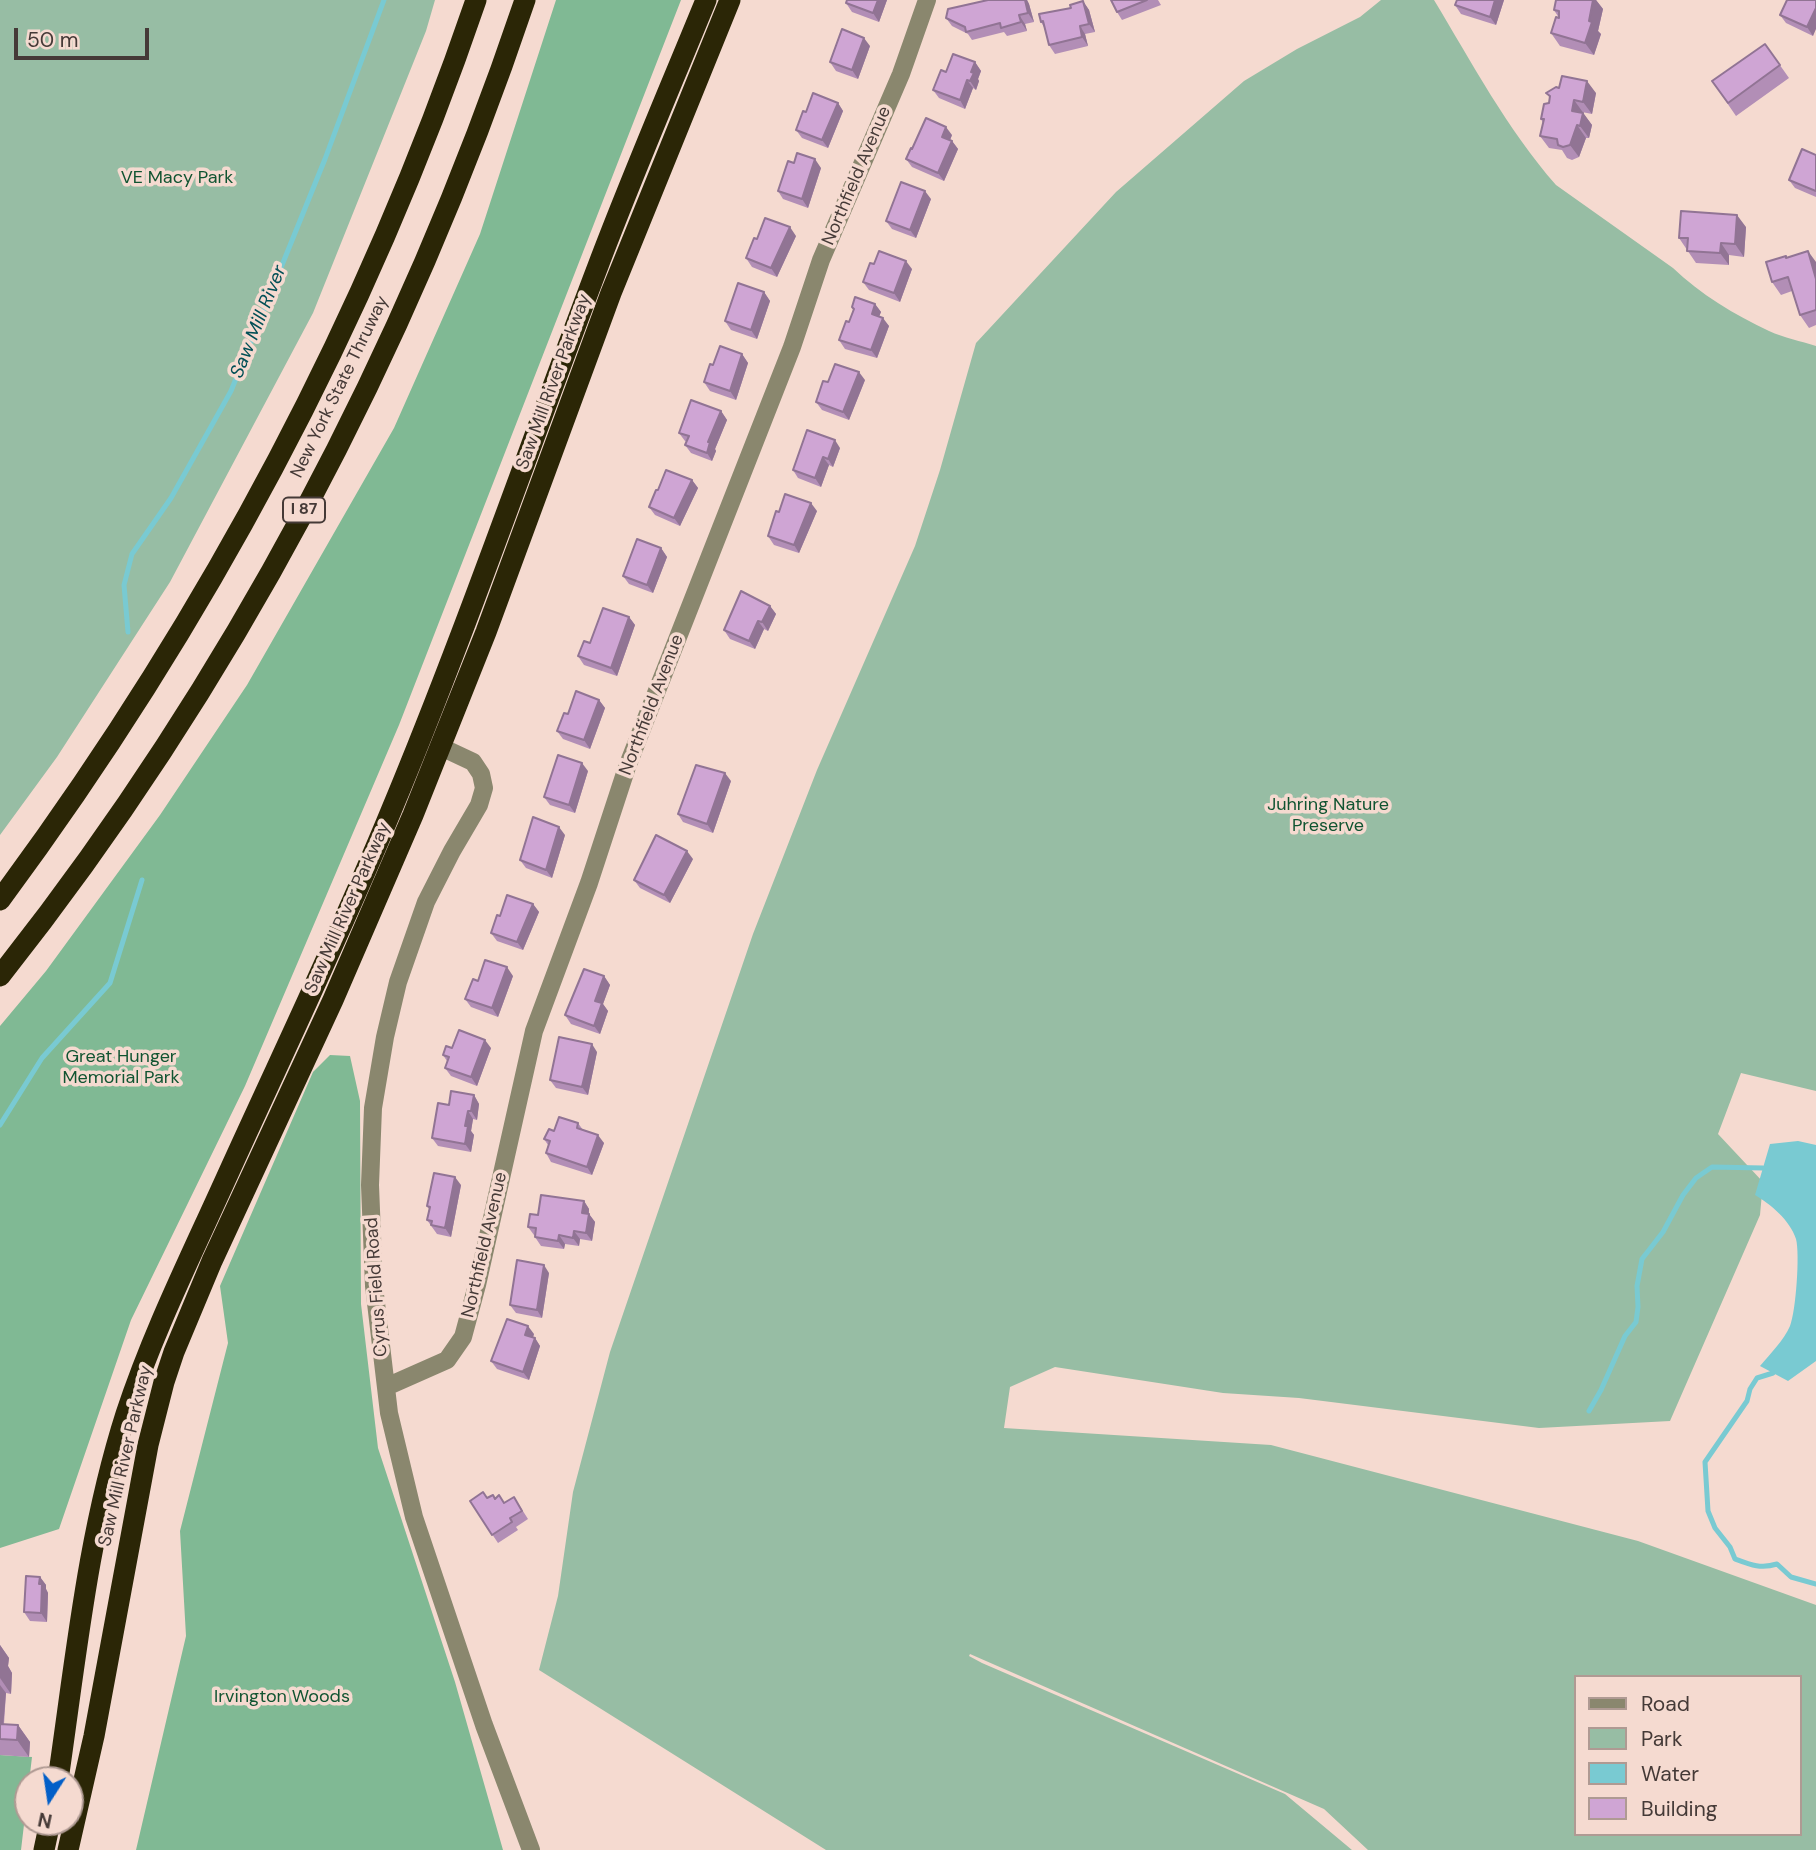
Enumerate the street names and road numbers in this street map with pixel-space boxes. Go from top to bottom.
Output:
street label: Northfield Avenue [818,103,896,249]
street label: Saw Mill River Parkway [512,291,596,473]
street label: New York State Thruway [286,292,394,482]
road number: I 87 [283,498,325,523]
street label: Northfield Avenue [615,632,689,778]
street label: Saw Mill River Parkway [300,819,396,997]
street label: Northfield Avenue [458,1170,512,1320]
street label: Cyrus Field Road [361,1216,393,1358]
street label: Saw Mill River Parkway [95,1363,157,1549]

